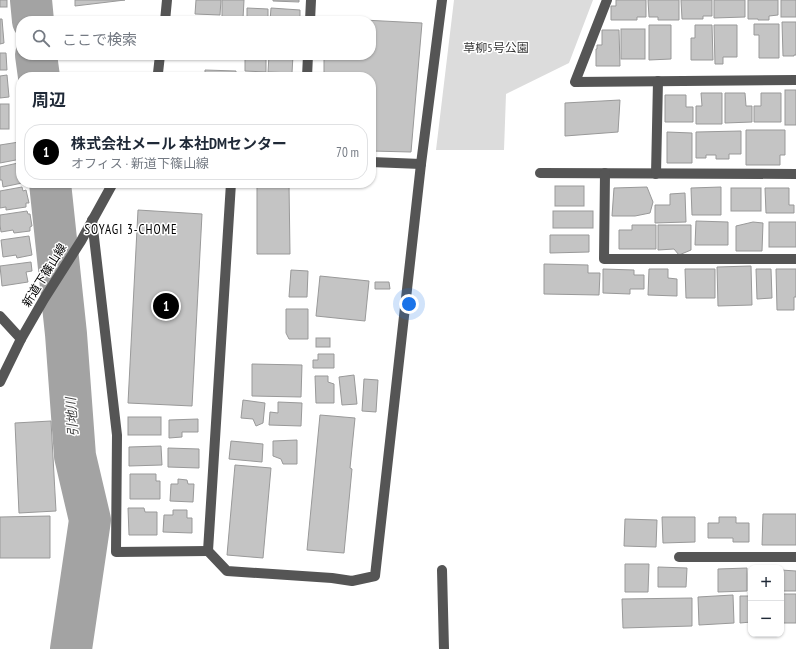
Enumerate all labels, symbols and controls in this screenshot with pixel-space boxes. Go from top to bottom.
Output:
search box [16,16,376,60]
icon: search [30,27,52,49]
text: ここで検索 [62,30,137,49]
park label: 草柳5号公園 [463,40,529,55]
text: 周辺 [32,89,66,111]
text: 株式会社メール 本社DMセンター [71,134,287,153]
text: 1 [43,144,49,161]
text: 70 m [336,144,359,161]
text: オフィス · 新道下篠山線 [71,155,209,172]
district label: SOYAGI 3-CHOME [84,221,178,238]
street label: 新道下篠山線 [19,240,69,310]
pin: 1 [153,291,179,321]
your location [399,294,419,314]
water label: 引地川 [62,395,82,437]
map controls [748,565,784,637]
button: + [748,565,784,601]
button: − [748,601,784,637]

